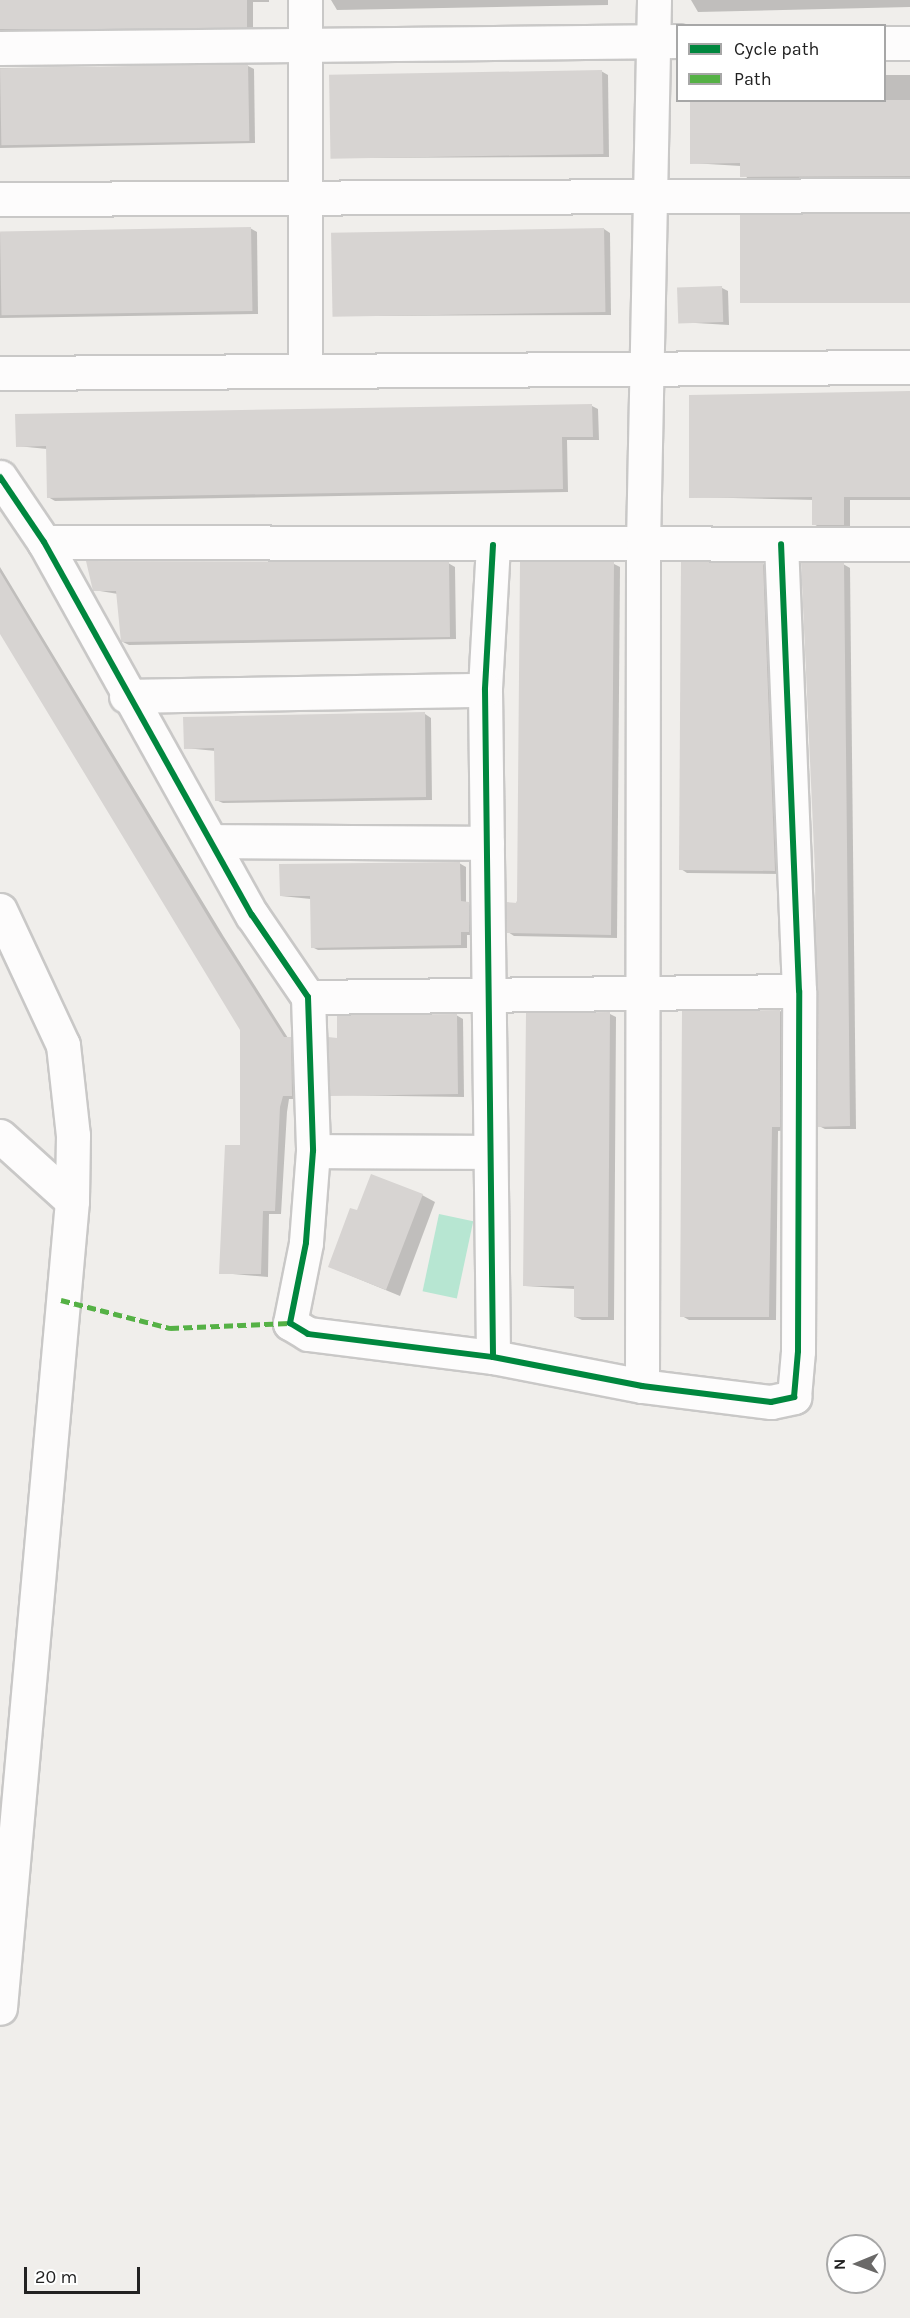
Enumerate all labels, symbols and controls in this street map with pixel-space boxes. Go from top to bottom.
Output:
legend [676,24,886,102]
text: Cycle path [734,38,819,60]
text: Path [734,68,772,90]
north arrow [826,2234,886,2294]
scale bar [27,2255,142,2293]
text: N [830,2258,849,2270]
text: 20 m [35,2266,77,2288]

